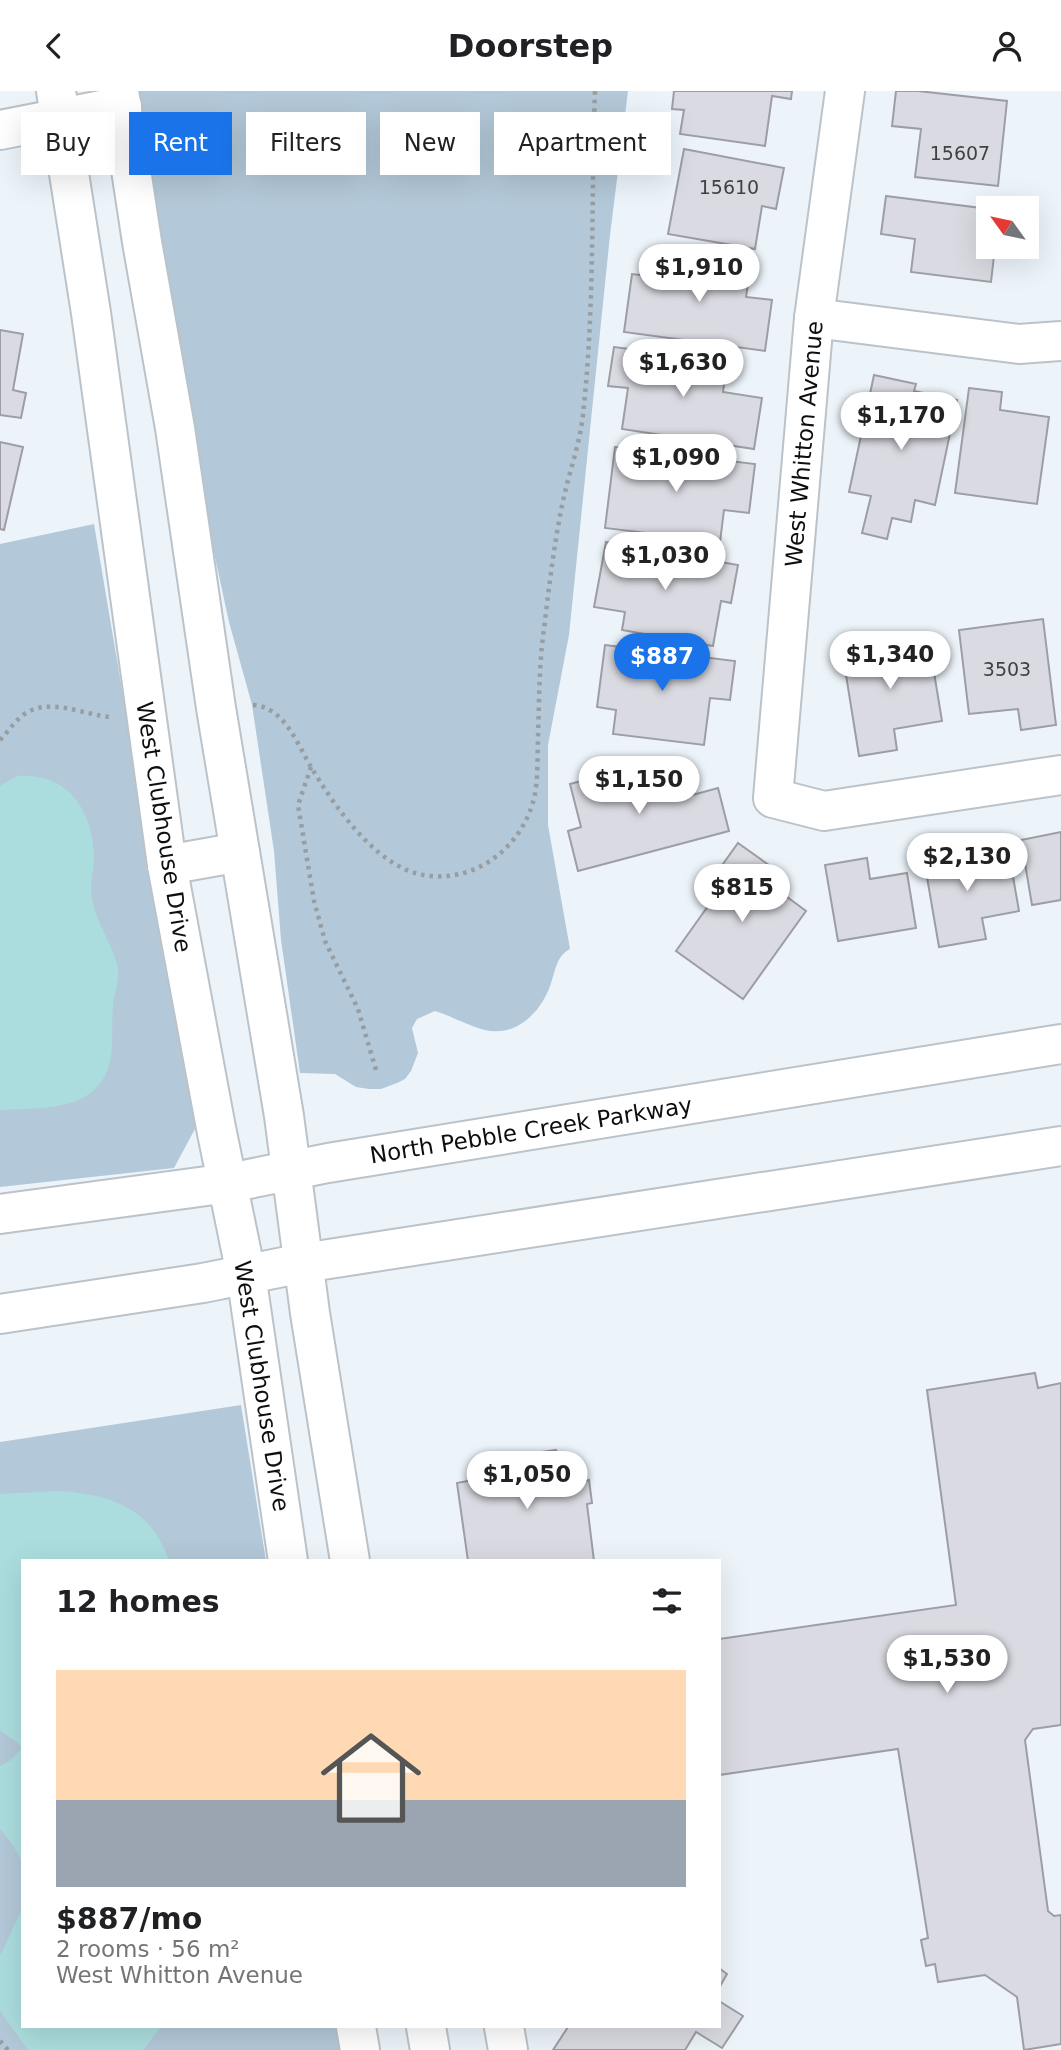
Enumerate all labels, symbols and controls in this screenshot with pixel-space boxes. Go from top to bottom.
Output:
icon: back [35,27,73,65]
text: Doorstep [448,27,613,65]
icon: person [988,27,1026,65]
chip: Buy [21,112,115,175]
chip: Rent [129,112,232,175]
chip: Filters [246,112,366,175]
chip: New [380,112,480,175]
chip: Apartment [494,112,671,175]
house number: 15607 [930,142,990,164]
house number: 15610 [699,176,759,198]
north arrow [976,196,1040,259]
map controls [976,196,1039,259]
pin: $1,910 [642,245,756,304]
text: $1,910 [655,254,743,280]
street label: West Whitton Avenue [780,320,828,568]
pin: $1,630 [626,339,740,399]
text: $1,630 [639,349,727,375]
pin: $1,170 [844,393,958,452]
text: $1,170 [857,402,945,428]
pin: $1,090 [619,435,733,494]
text: $1,090 [632,444,720,470]
pin: $1,030 [608,533,722,592]
text: $1,030 [621,542,709,568]
pin: $1,340 [833,631,947,691]
pin: $887 [621,633,703,693]
text: $1,340 [846,641,934,667]
text: $887 [630,643,694,669]
house number: 3503 [983,658,1031,680]
street label: West Clubhouse Drive [131,700,197,954]
pin: $1,150 [582,757,696,816]
text: $1,150 [595,766,683,792]
pin: $2,130 [910,833,1024,893]
text: $2,130 [923,843,1011,869]
pin: $815 [701,865,783,924]
text: $815 [710,874,774,900]
street label: North Pebble Creek Parkway [368,1092,694,1168]
street label: West Clubhouse Drive [229,1259,295,1513]
pin: $1,050 [470,1451,584,1511]
text: $1,050 [483,1461,571,1487]
icon: filters [648,1582,686,1620]
text: 12 homes [56,1584,220,1619]
pin: $1,530 [890,1635,1004,1695]
text: $1,530 [903,1645,991,1671]
icon: home [308,1715,434,1841]
text: $887/mo [56,1901,202,1936]
text: 2 rooms · 56 m² [56,1936,240,1962]
text: West Whitton Avenue [56,1962,303,1988]

